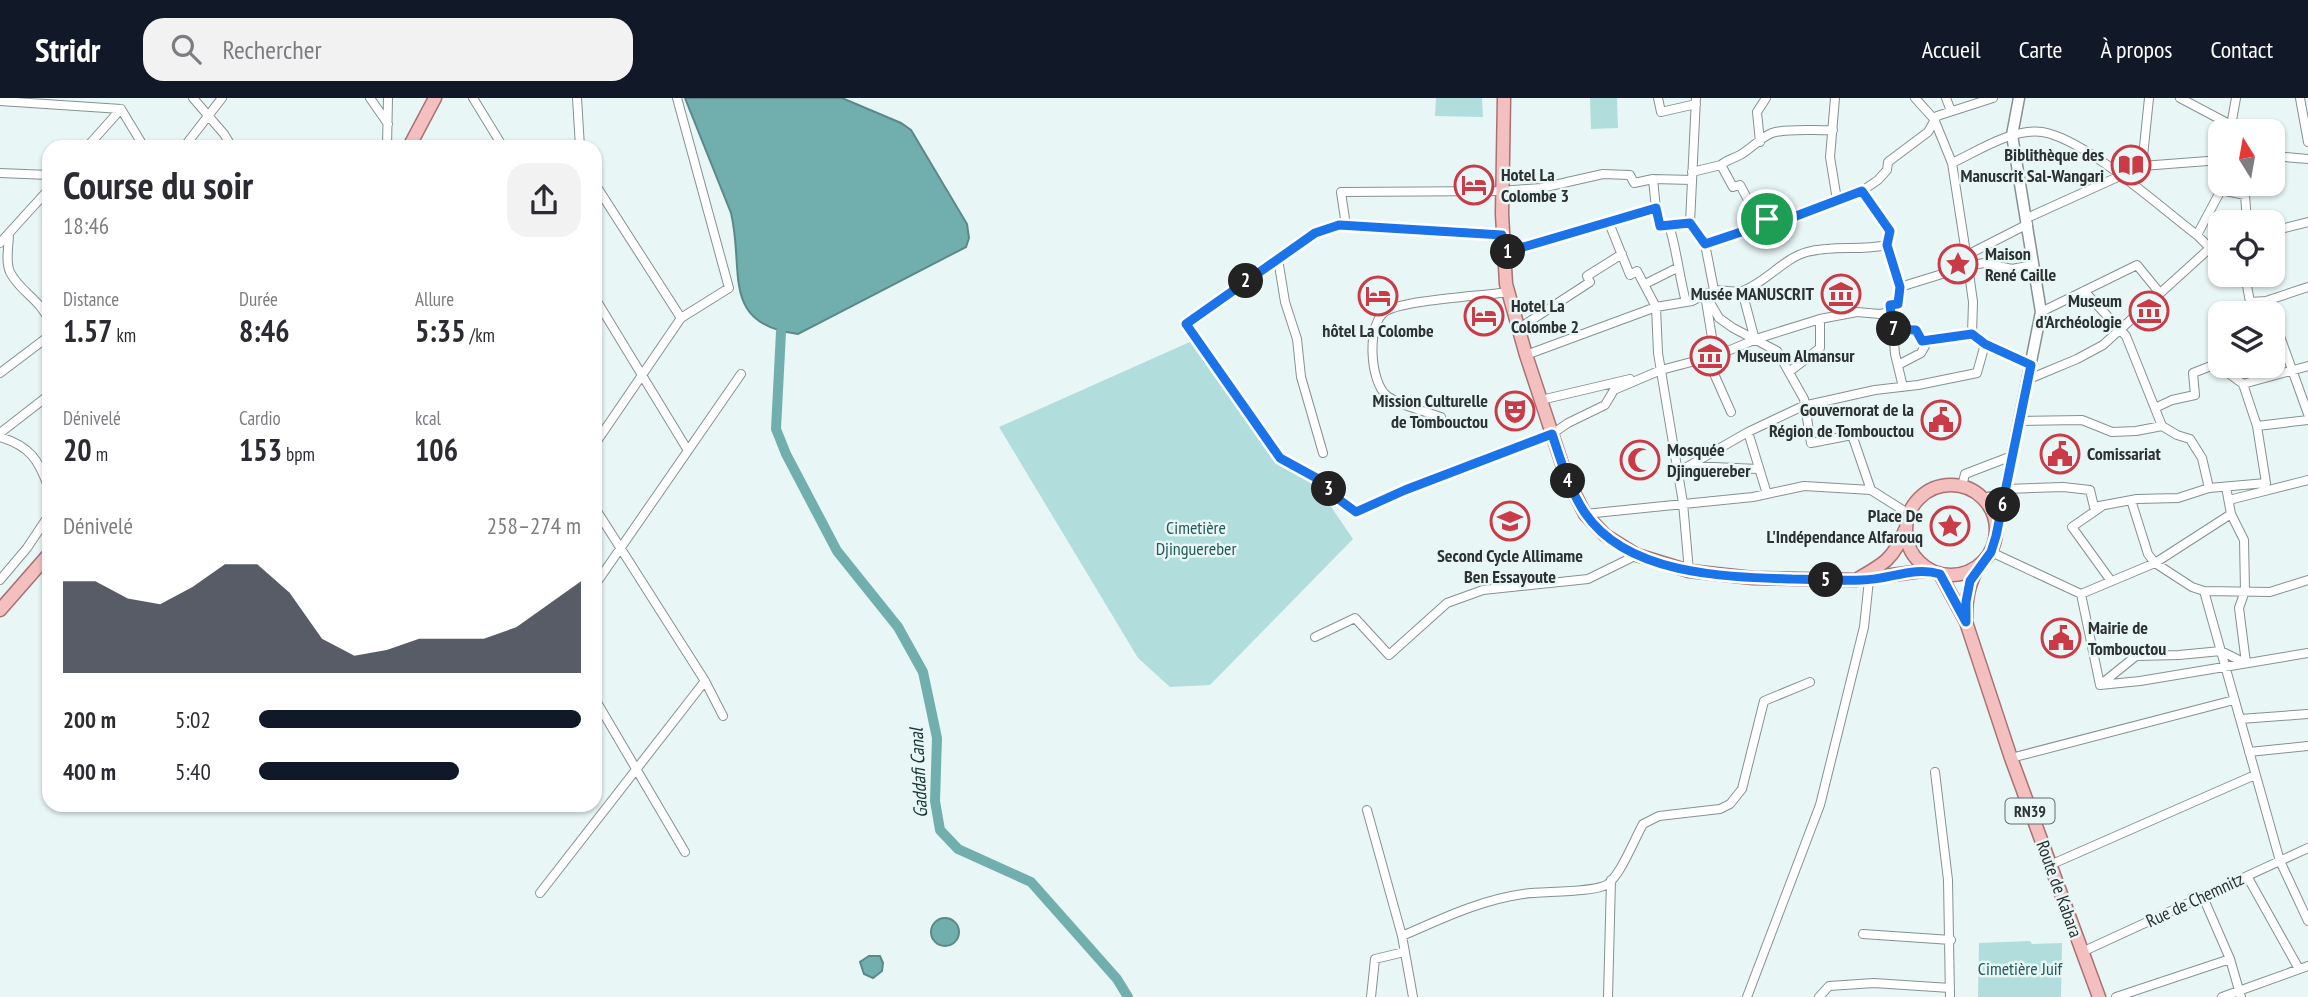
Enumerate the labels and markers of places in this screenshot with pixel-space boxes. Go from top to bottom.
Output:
place label: Biblithèque des Manuscrit Sal-Wangari [1960,143,2104,187]
library icon: Biblithèque des Manuscrit Sal-Wangari [2110,144,2152,186]
place label: Hotel La Colombe 3 [1501,163,1569,207]
hotel icon: Hotel La Colombe 3 [1453,164,1495,206]
pin [1737,189,1797,249]
pin: 1 [1490,234,1526,270]
place label: Maison René Caille [1985,242,2057,286]
place icon: Maison René Caille [1937,243,1979,285]
pin: 2 [1228,264,1264,298]
museum icon: Musée MANUSCRIT [1820,273,1862,315]
hotel icon: hôtel La Colombe [1357,275,1399,317]
place label: Musée MANUSCRIT [1691,282,1814,305]
place label: Museum d'Archéologie [2036,289,2122,333]
museum icon: Museum d'Archéologie [2128,290,2170,332]
place label: Hotel La Colombe 2 [1511,294,1579,338]
hotel icon: Hotel La Colombe 2 [1463,295,1505,337]
pin: 7 [1876,312,1912,346]
place label: hôtel La Colombe [1322,319,1434,342]
museum icon: Museum Almansur [1689,335,1731,377]
place label: Museum Almansur [1737,344,1855,367]
place label: Mission Culturelle de Tombouctou [1373,389,1488,433]
theatre icon: Mission Culturelle de Tombouctou [1494,390,1536,432]
place label: Gouvernorat de la Région de Tombouctou [1769,398,1914,442]
public building icon: Gouvernorat de la Région de Tombouctou [1920,399,1962,441]
public building icon: Comissariat [2039,433,2081,475]
place label: Mosquée Djinguereber [1667,438,1751,482]
mosque icon: Mosquée Djinguereber [1619,439,1661,481]
place label: Comissariat [2087,442,2161,465]
pin: 4 [1550,464,1586,498]
pin: 3 [1312,472,1346,506]
pin: 6 [1986,488,2021,522]
school or university icon: Second Cycle Allimame Ben Essayoute [1489,500,1531,542]
place label: Place De L'Indépendance Alfarouq [1766,504,1923,548]
place icon: Place De L'Indépendance Alfarouq [1929,505,1971,547]
place label: Second Cycle Allimame Ben Essayoute [1437,544,1583,588]
pin: 5 [1808,562,1843,598]
place label: Mairie de Tombouctou [2088,616,2166,660]
public building icon: Mairie de Tombouctou [2040,617,2082,659]

